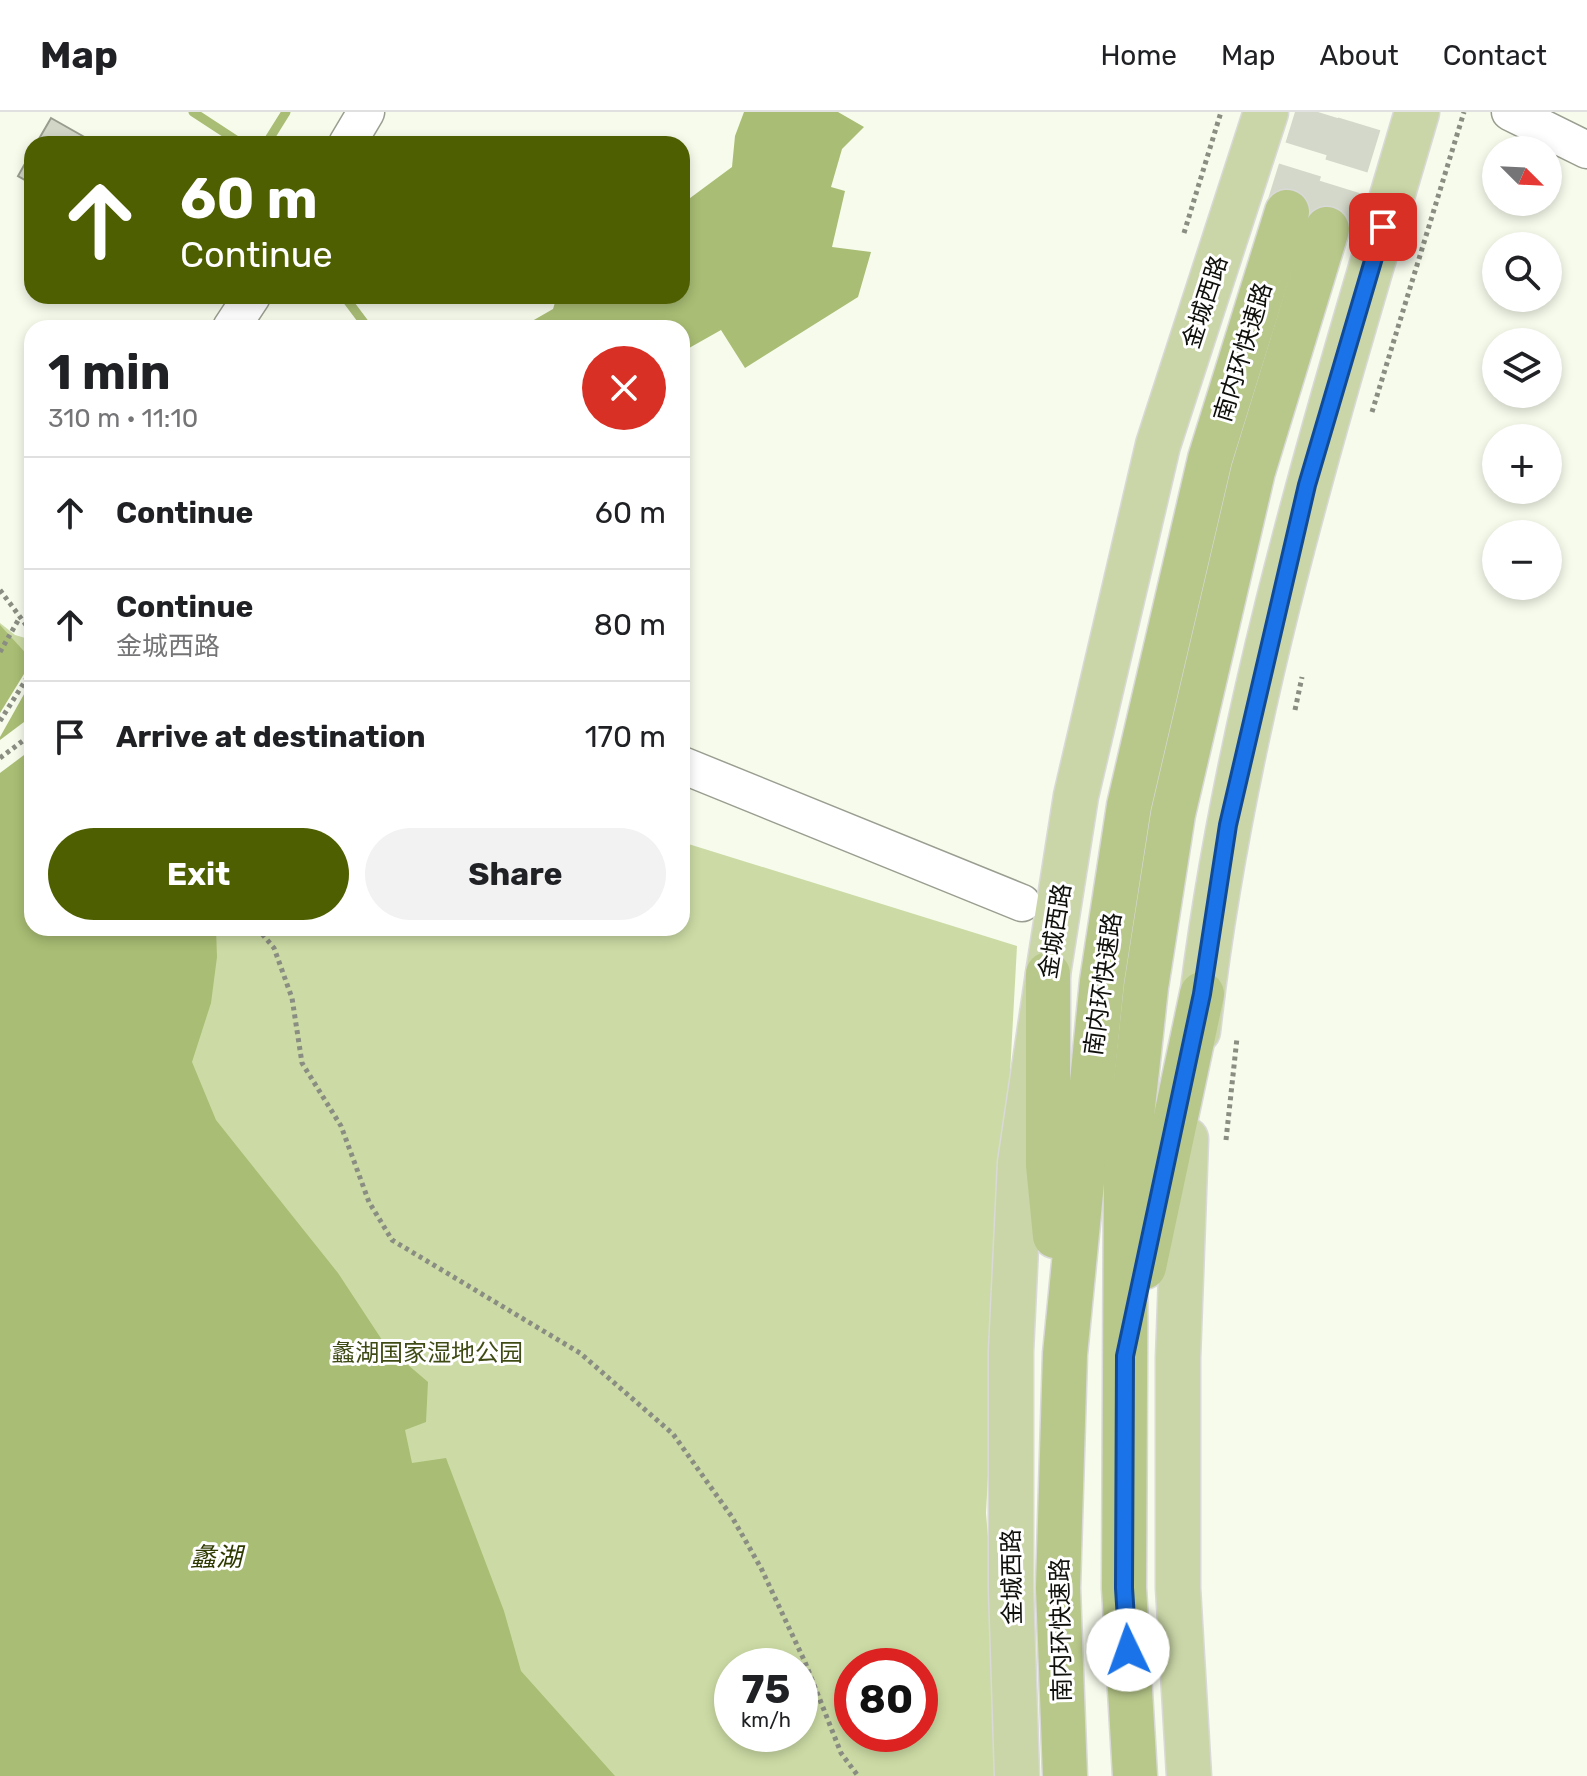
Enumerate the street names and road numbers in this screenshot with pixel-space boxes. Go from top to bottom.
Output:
street label: 金城西路 [1177,252,1233,352]
street label: 南内环快速路 [1209,279,1277,425]
street label: 金城西路 [1034,881,1076,981]
street label: 南内环快速路 [1079,911,1127,1057]
street label: 金城西路 [997,1529,1027,1625]
street label: 南内环快速路 [1046,1558,1076,1702]

